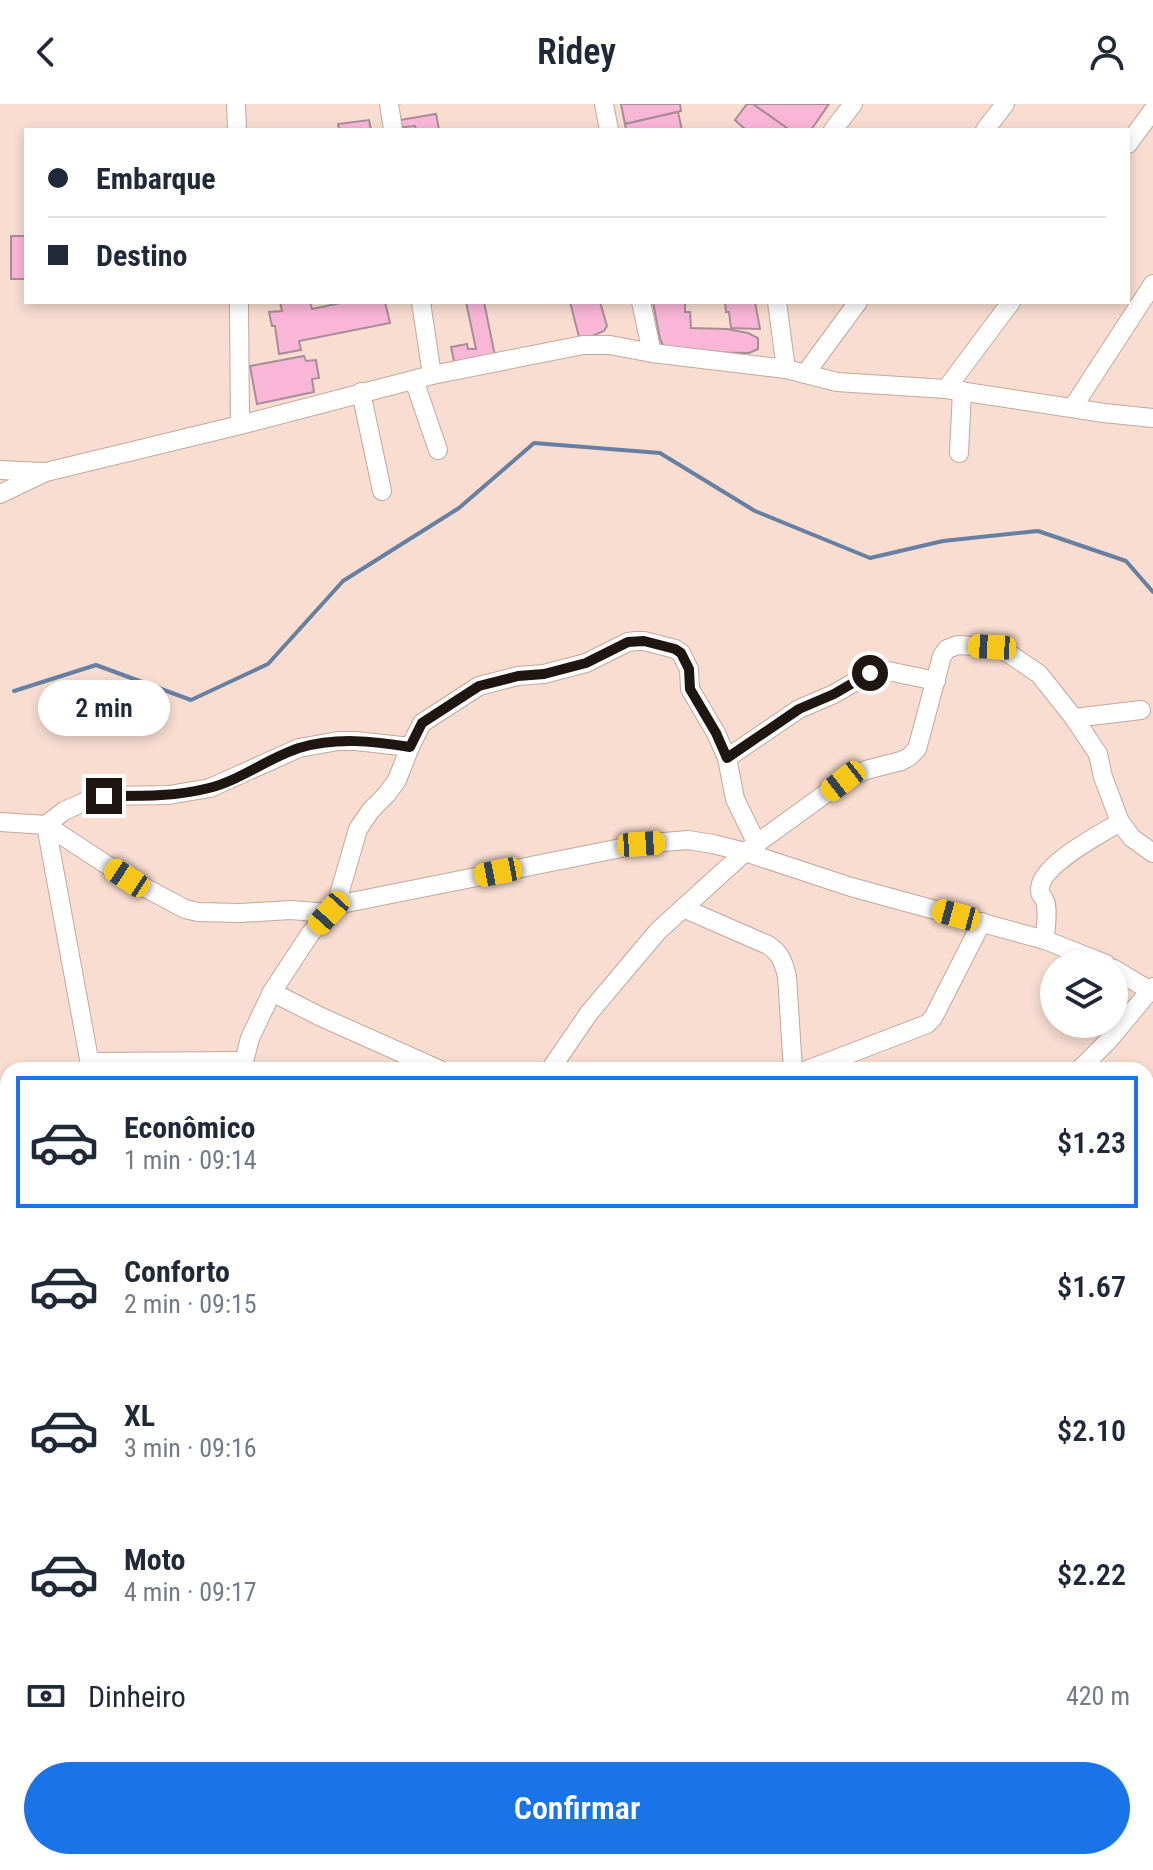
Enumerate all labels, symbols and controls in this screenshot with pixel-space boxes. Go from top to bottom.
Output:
icon: back [24,30,68,74]
icon: person [1085,30,1129,74]
text: Ridey [537,31,616,73]
text: Embarque [96,161,216,196]
text: Destino [96,238,187,273]
car [967,634,1017,660]
route start [852,655,888,691]
callout: 2 min [38,680,170,736]
text: 2 min [75,693,133,723]
car [817,757,869,805]
route end [86,778,122,814]
car [616,830,666,858]
car [100,855,154,901]
car [472,856,524,888]
car [304,887,354,939]
car [930,897,982,933]
map controls [1040,950,1128,1038]
button: layers [1040,950,1128,1038]
icon: car [28,1106,100,1178]
text: Econômico [124,1110,255,1145]
text: $1.23 [1057,1125,1126,1160]
text: 1 min · 09:14 [124,1145,257,1175]
icon: car [28,1250,100,1322]
text: Conforto [124,1254,230,1289]
text: $1.67 [1057,1269,1126,1304]
text: 2 min · 09:15 [124,1289,257,1319]
icon: car [28,1394,100,1466]
text: XL [124,1398,155,1433]
text: $2.10 [1057,1413,1126,1448]
text: 3 min · 09:16 [124,1433,257,1463]
icon: car [28,1538,100,1610]
text: Moto [124,1542,185,1577]
text: $2.22 [1057,1557,1126,1592]
text: 4 min · 09:17 [124,1577,257,1607]
icon: cash [24,1674,68,1718]
text: Dinheiro [88,1679,186,1714]
text: 420 m [1066,1681,1130,1711]
button: Confirmar [24,1762,1130,1854]

